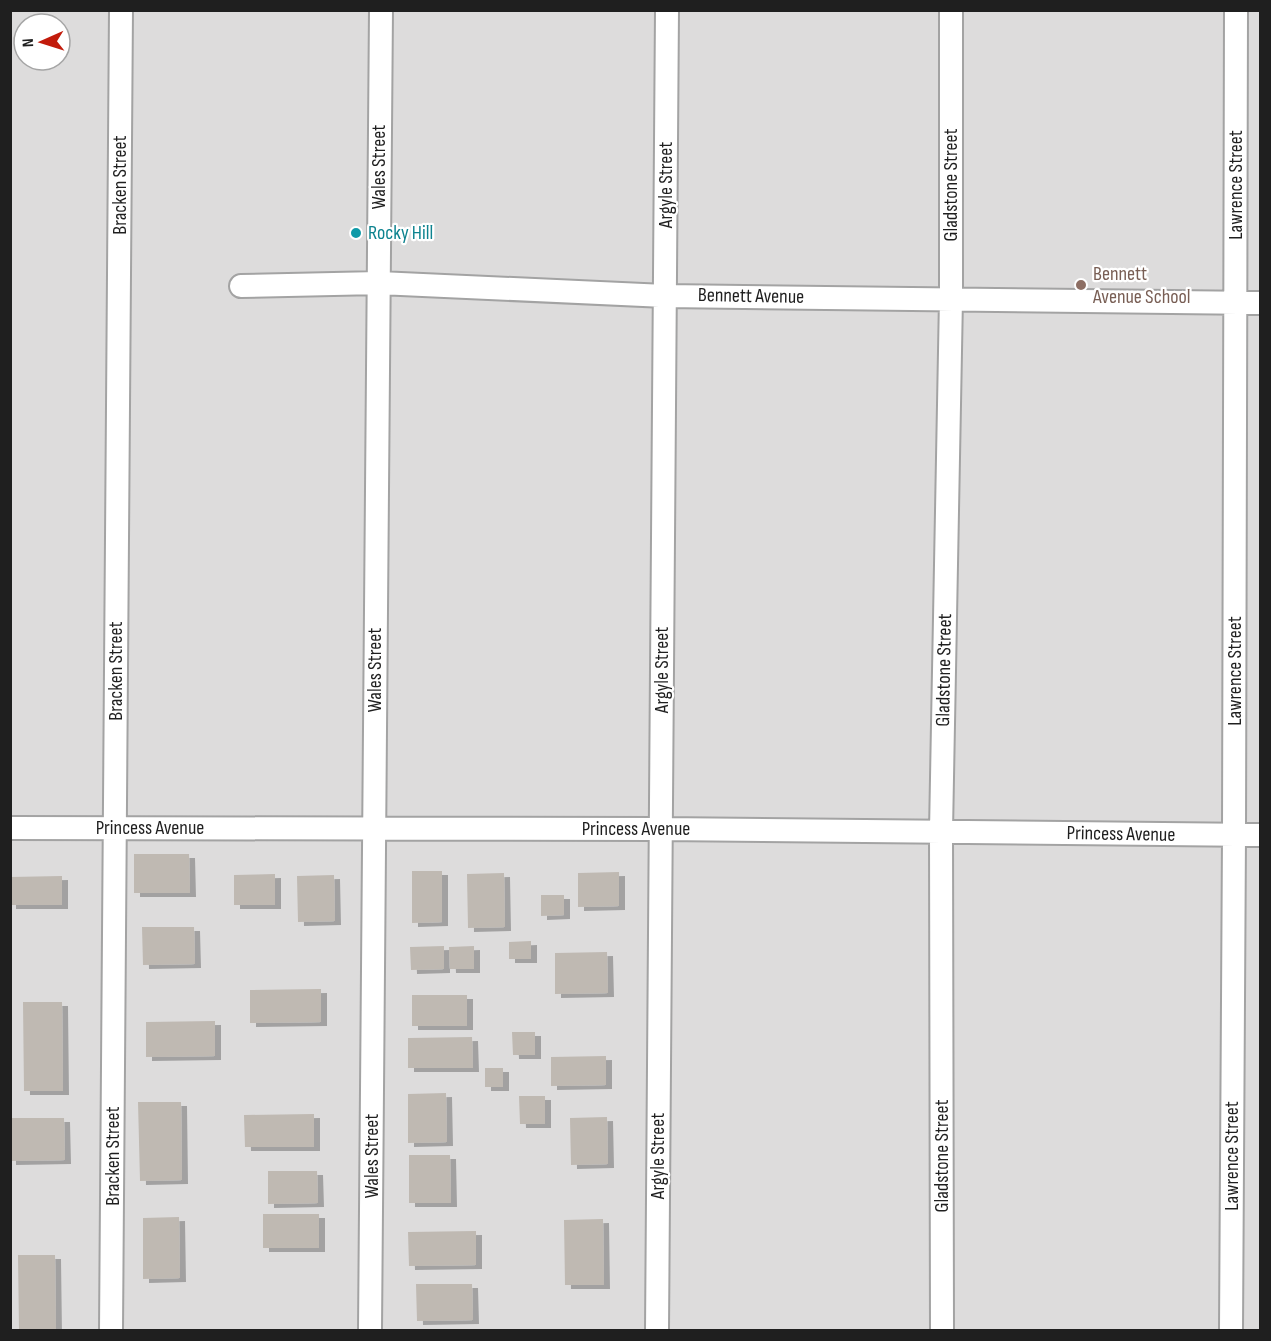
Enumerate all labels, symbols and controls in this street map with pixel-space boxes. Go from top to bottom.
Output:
north arrow [12,12,72,72]
text: N [19,38,38,47]
street label: Wales Street [367,125,391,209]
street label: Gladstone Street [939,128,963,242]
street label: Lawrence Street [1224,130,1248,240]
street label: Bracken Street [108,135,132,235]
street label: Argyle Street [654,142,678,229]
place label: Rocky Hill [368,221,433,245]
marker: Rocky Hill [349,226,363,240]
place label: Bennett Avenue School [1092,262,1191,309]
marker: Bennett Avenue School [1074,278,1088,292]
street label: Bennett Avenue [698,283,804,309]
street label: Gladstone Street [931,613,957,727]
street label: Lawrence Street [1223,616,1247,726]
street label: Bracken Street [104,621,128,721]
street label: Argyle Street [650,627,674,714]
street label: Wales Street [363,628,387,712]
street label: Princess Avenue [96,816,204,840]
street label: Princess Avenue [582,817,690,841]
street label: Princess Avenue [1066,821,1176,847]
street label: Gladstone Street [930,1099,954,1213]
street label: Lawrence Street [1220,1101,1244,1211]
street label: Bracken Street [101,1106,125,1206]
street label: Argyle Street [646,1113,670,1200]
street label: Wales Street [360,1114,384,1198]

